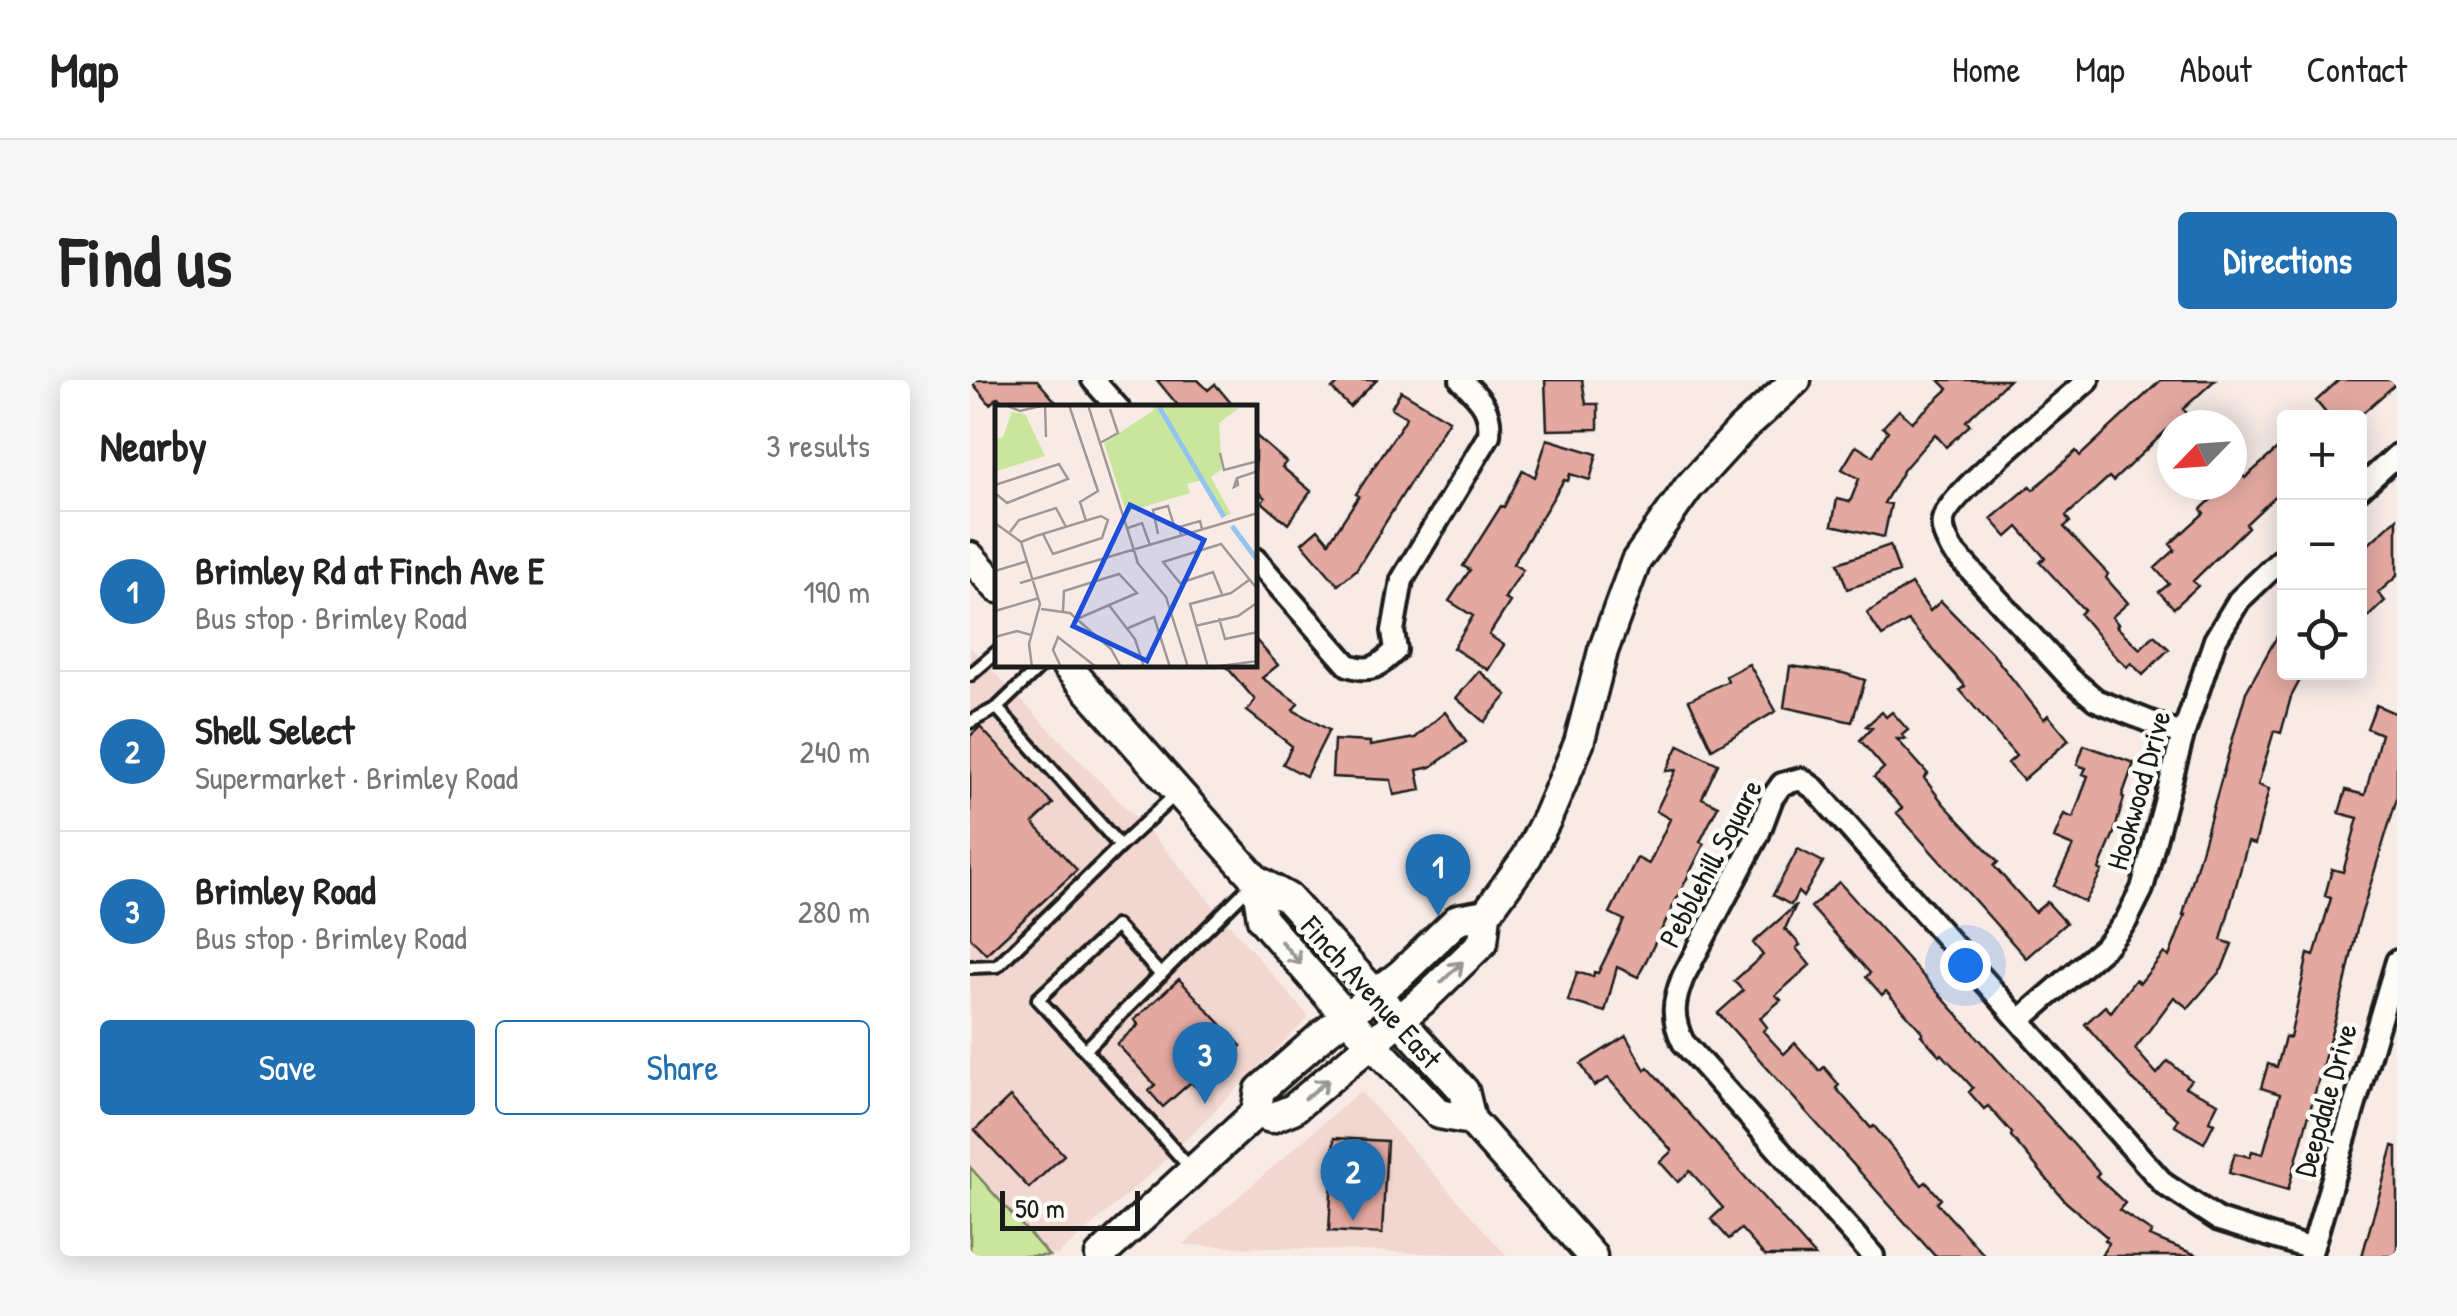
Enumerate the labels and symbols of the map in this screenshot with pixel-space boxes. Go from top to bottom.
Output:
inset map [995,405,1258,668]
north arrow [2157,410,2247,500]
street label: Hookwood Drive [2096,706,2180,874]
street label: Pebblehill Square [1649,772,1771,954]
pin: 1 [1406,834,1470,916]
street label: Finch Avenue East [1292,906,1452,1077]
one-way arrow [1280,940,1303,965]
your location [1940,940,1991,991]
one-way arrow [1440,960,1464,984]
street label: Deepdale Drive [2284,1019,2366,1181]
pin: 3 [1172,1022,1238,1104]
one-way arrow [1303,1078,1329,1100]
pin: 2 [1320,1138,1386,1221]
scale bar [1000,1186,1140,1230]

